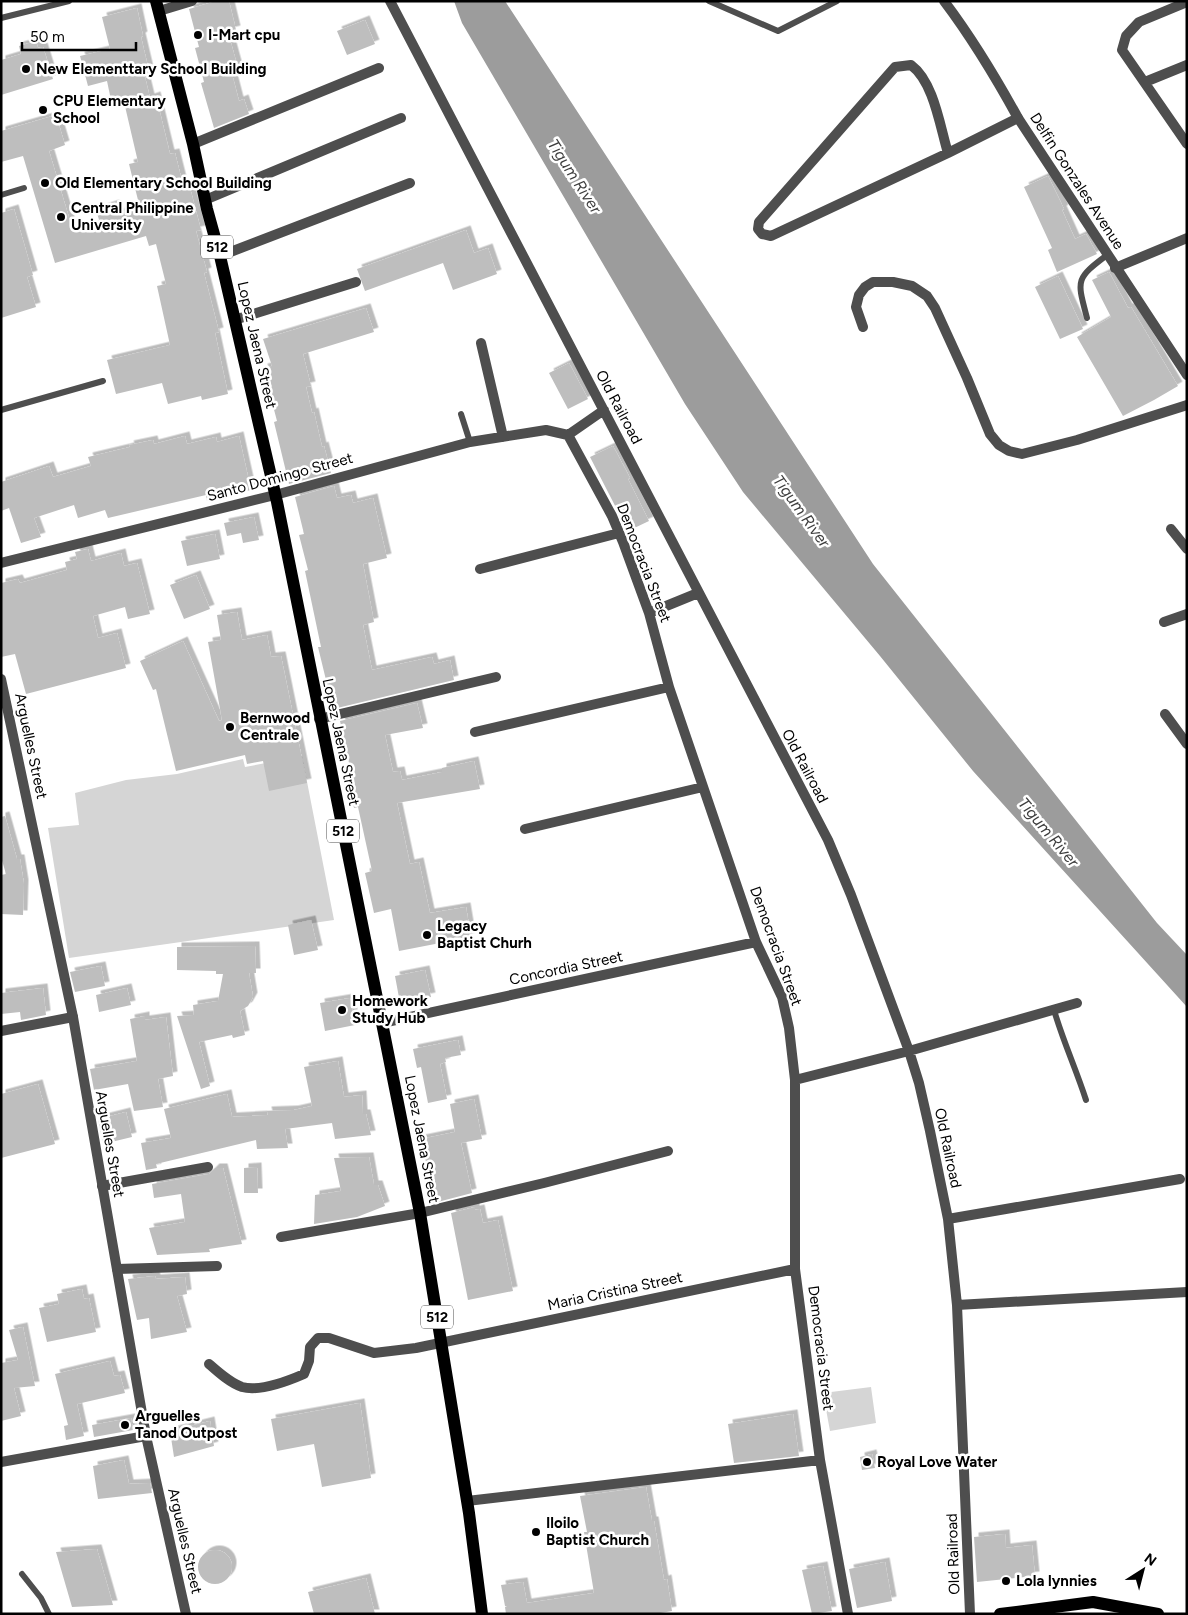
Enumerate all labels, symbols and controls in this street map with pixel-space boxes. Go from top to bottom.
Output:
scale bar [22,20,136,52]
place label: I-Mart cpu [208,26,280,44]
text: 50 m [30,28,65,46]
marker: I-Mart cpu [192,29,204,41]
place label: New Elementtary School Building [36,60,266,78]
marker: New Elementtary School Building [20,63,32,75]
place label: CPU Elementary School [53,92,166,127]
marker: CPU Elementary School [37,104,49,116]
street label: Delfin Gonzales Avenue [1026,109,1128,253]
water label: Tigum River [544,136,606,217]
place label: Old Elementary School Building [55,174,272,192]
marker: Old Elementary School Building [39,177,51,189]
place label: Central Philippine University [71,199,194,234]
marker: Central Philippine University [55,211,67,223]
road number: 512 [201,236,233,258]
street label: Lopez Jaena Street [234,280,280,411]
street label: Old Railroad [592,367,646,447]
street label: Santo Domingo Street [205,449,355,505]
water label: Tigum River [769,472,834,552]
street label: Democracia Street [613,501,675,625]
street label: Lopez Jaena Street [319,677,363,808]
street label: Arguelles Street [11,691,51,801]
place label: Bernwood Centrale [240,709,310,744]
marker: Bernwood Centrale [224,721,236,733]
street label: Old Railroad [778,726,832,806]
water label: Tigum River [1014,794,1083,871]
road number: 512 [327,819,359,842]
street label: Democracia Street [746,884,806,1008]
place label: Legacy Baptist Churh [437,917,532,952]
marker: Legacy Baptist Churh [421,929,433,941]
street label: Concordia Street [508,947,625,989]
place label: Homework Study Hub [352,992,428,1027]
marker: Homework Study Hub [336,1004,348,1016]
street label: Lopez Jaena Street [401,1074,443,1205]
street label: Arguelles Street [92,1089,128,1199]
street label: Old Railroad [931,1106,965,1190]
street label: Maria Cristina Street [546,1268,684,1314]
street label: Democracia Street [804,1284,838,1412]
road number: 512 [421,1305,453,1328]
place label: Arguelles Tanod Outpost [135,1407,238,1442]
marker: Arguelles Tanod Outpost [119,1419,131,1431]
place label: Royal Love Water [877,1453,997,1471]
marker: Royal Love Water [861,1456,873,1468]
street label: Arguelles Street [164,1486,206,1596]
street label: Old Railroad [943,1513,963,1595]
place label: Iloilo Baptist Church [546,1514,649,1549]
marker: Iloilo Baptist Church [530,1526,542,1538]
north arrow [1118,1545,1168,1595]
text: N [1141,1550,1160,1570]
place label: Lola lynnies [1016,1572,1097,1590]
marker: Lola lynnies [1000,1575,1012,1587]

